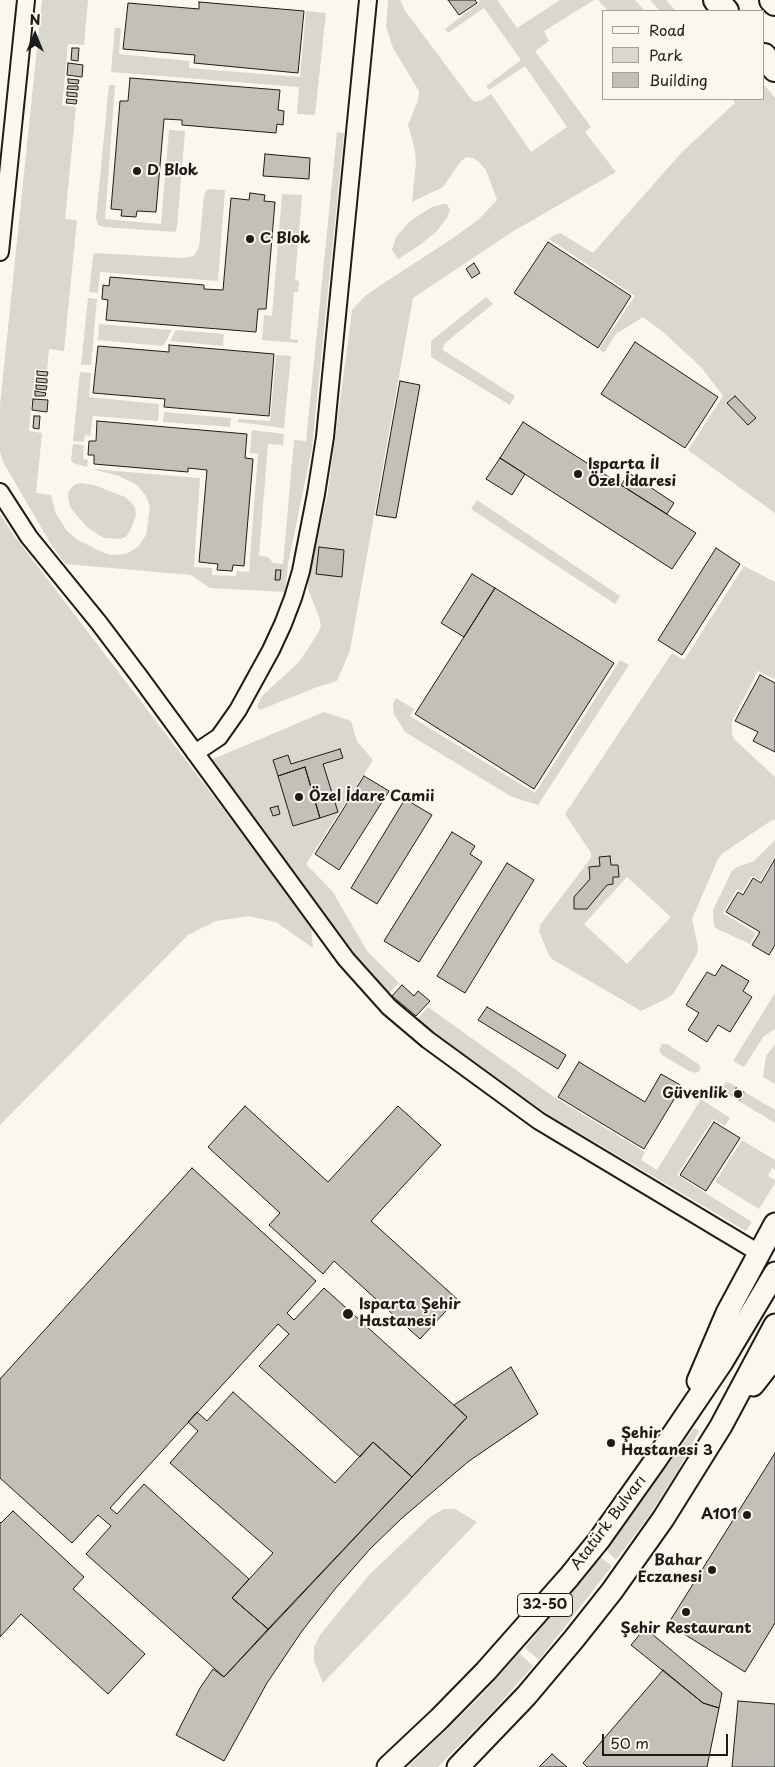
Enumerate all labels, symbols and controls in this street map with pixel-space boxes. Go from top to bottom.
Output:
text: N [29,9,41,30]
north arrow [10,10,60,60]
legend [602,10,765,100]
text: Road [649,18,685,41]
text: Park [649,43,683,66]
text: Building [649,68,708,91]
place label: D Blok [147,162,198,180]
marker: D Blok [131,165,143,177]
place label: C Blok [260,230,310,248]
marker: C Blok [244,233,256,245]
place label: Isparta İl Özel İdaresi [588,456,676,491]
marker: Isparta İl Özel İdaresi [572,468,584,480]
place label: Özel İdare Camii [309,788,434,806]
marker: Özel İdare Camii [293,791,305,803]
place label: Güvenlik [662,1085,728,1103]
marker: Güvenlik [732,1088,744,1100]
place label: Isparta Şehir Hastanesi [359,1296,461,1331]
marker: Isparta Şehir Hastanesi [341,1307,355,1321]
place label: Şehir Hastanesi 3 [621,1425,713,1460]
marker: Şehir Hastanesi 3 [605,1437,617,1449]
street label: Atatürk Bulvarı [568,1472,650,1574]
place label: A101 [701,1506,737,1524]
marker: A101 [741,1509,753,1521]
place label: Bahar Eczanesi [638,1552,702,1587]
marker: Bahar Eczanesi [706,1564,718,1576]
road number: 32-50 [518,1594,572,1616]
marker: Şehir Restaurant [680,1606,692,1618]
place label: Şehir Restaurant [621,1620,751,1638]
scale bar [605,1724,731,1756]
text: 50 m [610,1731,649,1754]

